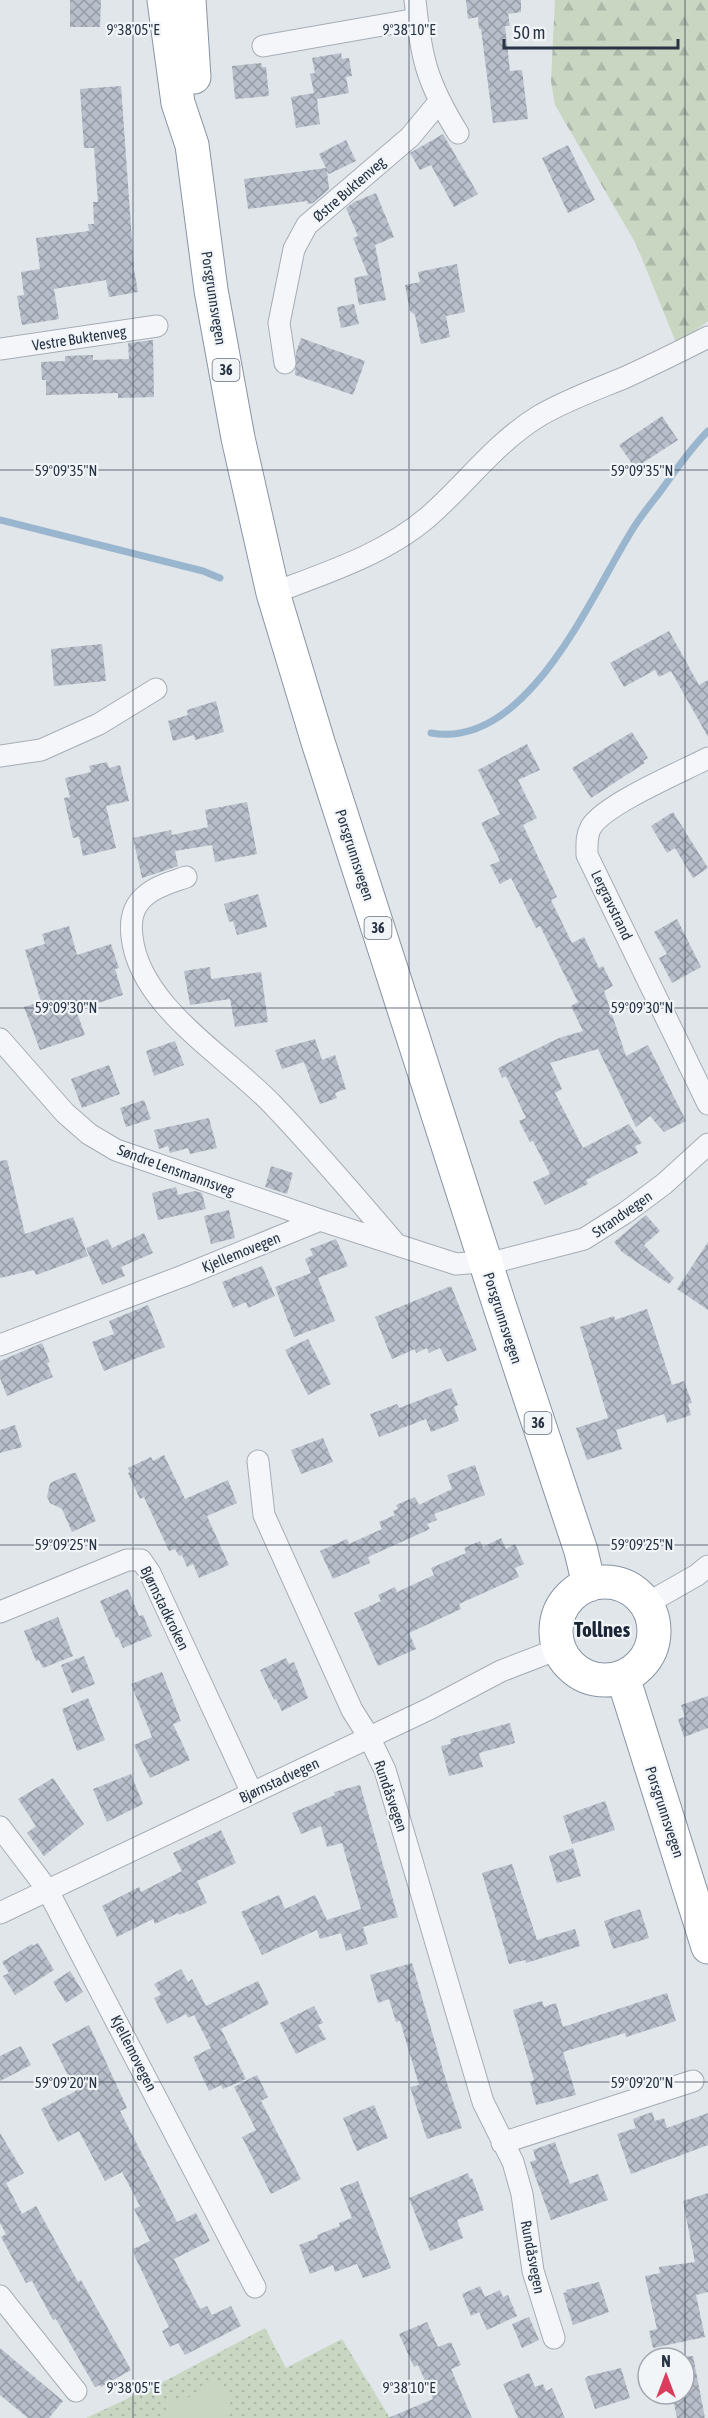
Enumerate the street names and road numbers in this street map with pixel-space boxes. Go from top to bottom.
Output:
street label: Østre Buktenveg [309,153,389,225]
street label: Porsgrunnsvegen [198,250,230,346]
street label: Vestre Buktenveg [31,322,128,354]
road number: 36 [212,359,240,381]
street label: Porsgrunnsvegen [332,807,378,903]
street label: Lergravstrand [588,867,636,943]
road number: 36 [364,917,392,939]
street label: Søndre Lensmannsveg [115,1141,237,1199]
street label: Strandvegen [589,1187,655,1241]
street label: Kjellemovegen [199,1229,283,1275]
street label: Porsgrunnsvegen [480,1270,526,1366]
road number: 36 [524,1412,552,1434]
street label: Bjørnstadkroken [137,1563,193,1653]
street label: Bjørnstadvegen [236,1754,322,1806]
street label: Rundåsvegen [371,1758,411,1834]
street label: Porsgrunnsvegen [642,1764,688,1860]
street label: Kjellemovegen [108,2012,160,2094]
street label: Rundåsvegen [518,2219,548,2295]

